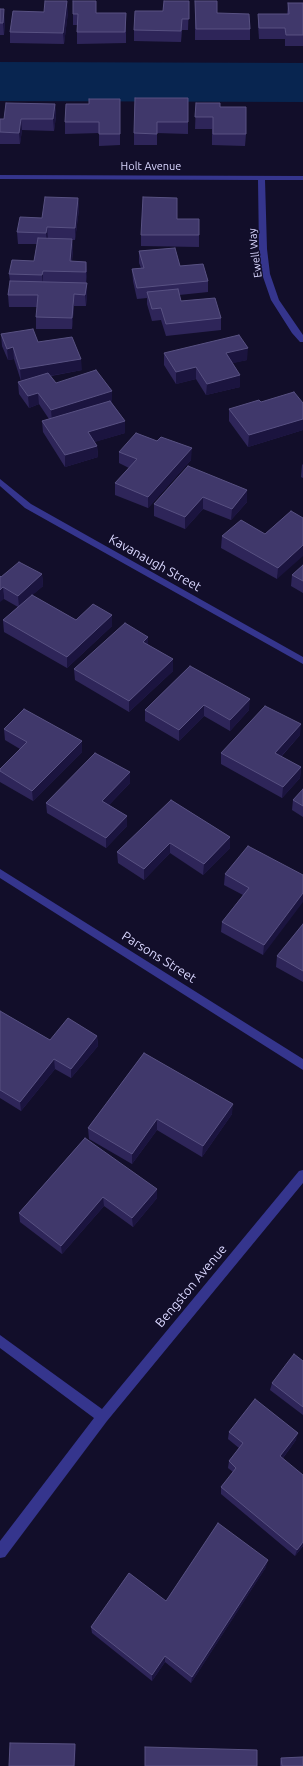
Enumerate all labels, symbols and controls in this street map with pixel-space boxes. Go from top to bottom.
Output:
street label: Holt Avenue [121,159,181,173]
street label: Ewell Way [245,227,265,279]
street label: Kavanaugh Street [106,531,204,595]
street label: Parsons Street [119,928,199,986]
street label: Bengston Avenue [152,1242,230,1330]

